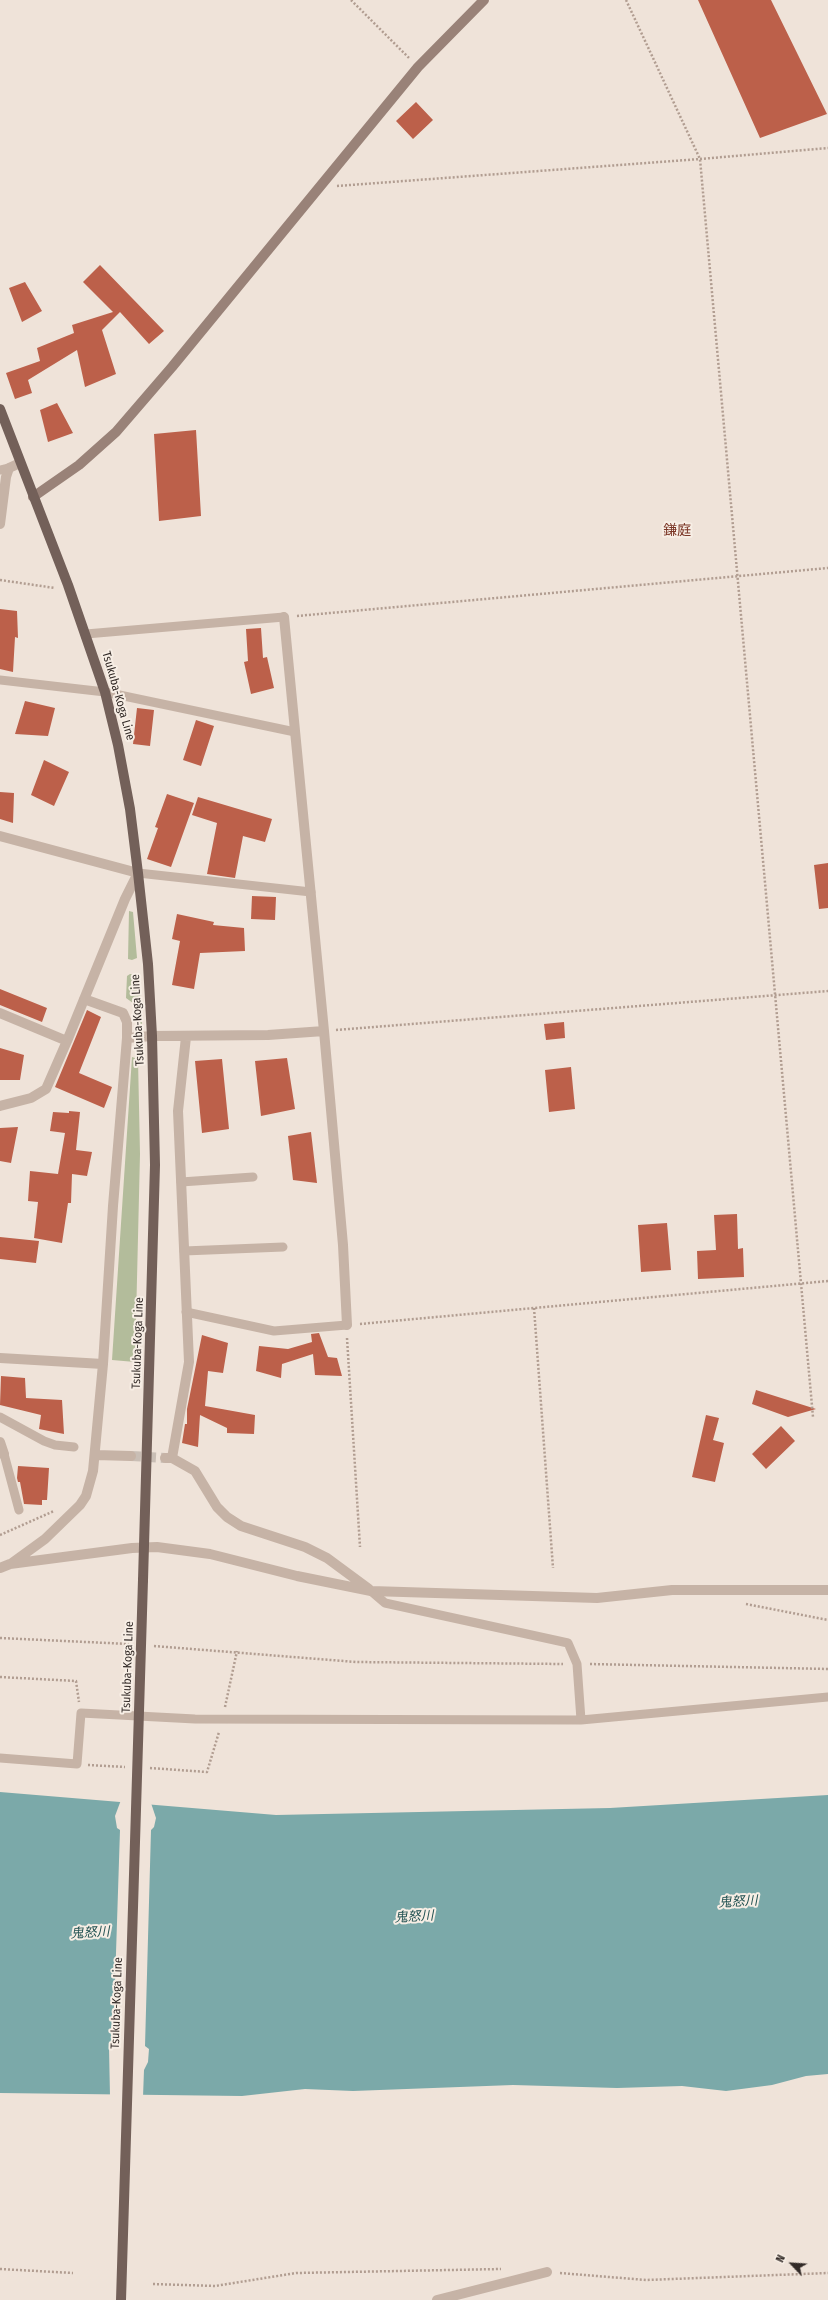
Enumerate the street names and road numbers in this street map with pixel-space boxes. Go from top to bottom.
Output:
street label: Tsukuba-Koga Line [98,650,138,742]
street label: Tsukuba-Koga Line [128,974,148,1066]
street label: Tsukuba-Koga Line [129,1297,147,1389]
street label: Tsukuba-Koga Line [119,1621,137,1713]
street label: Tsukuba-Koga Line [108,1957,126,2049]

